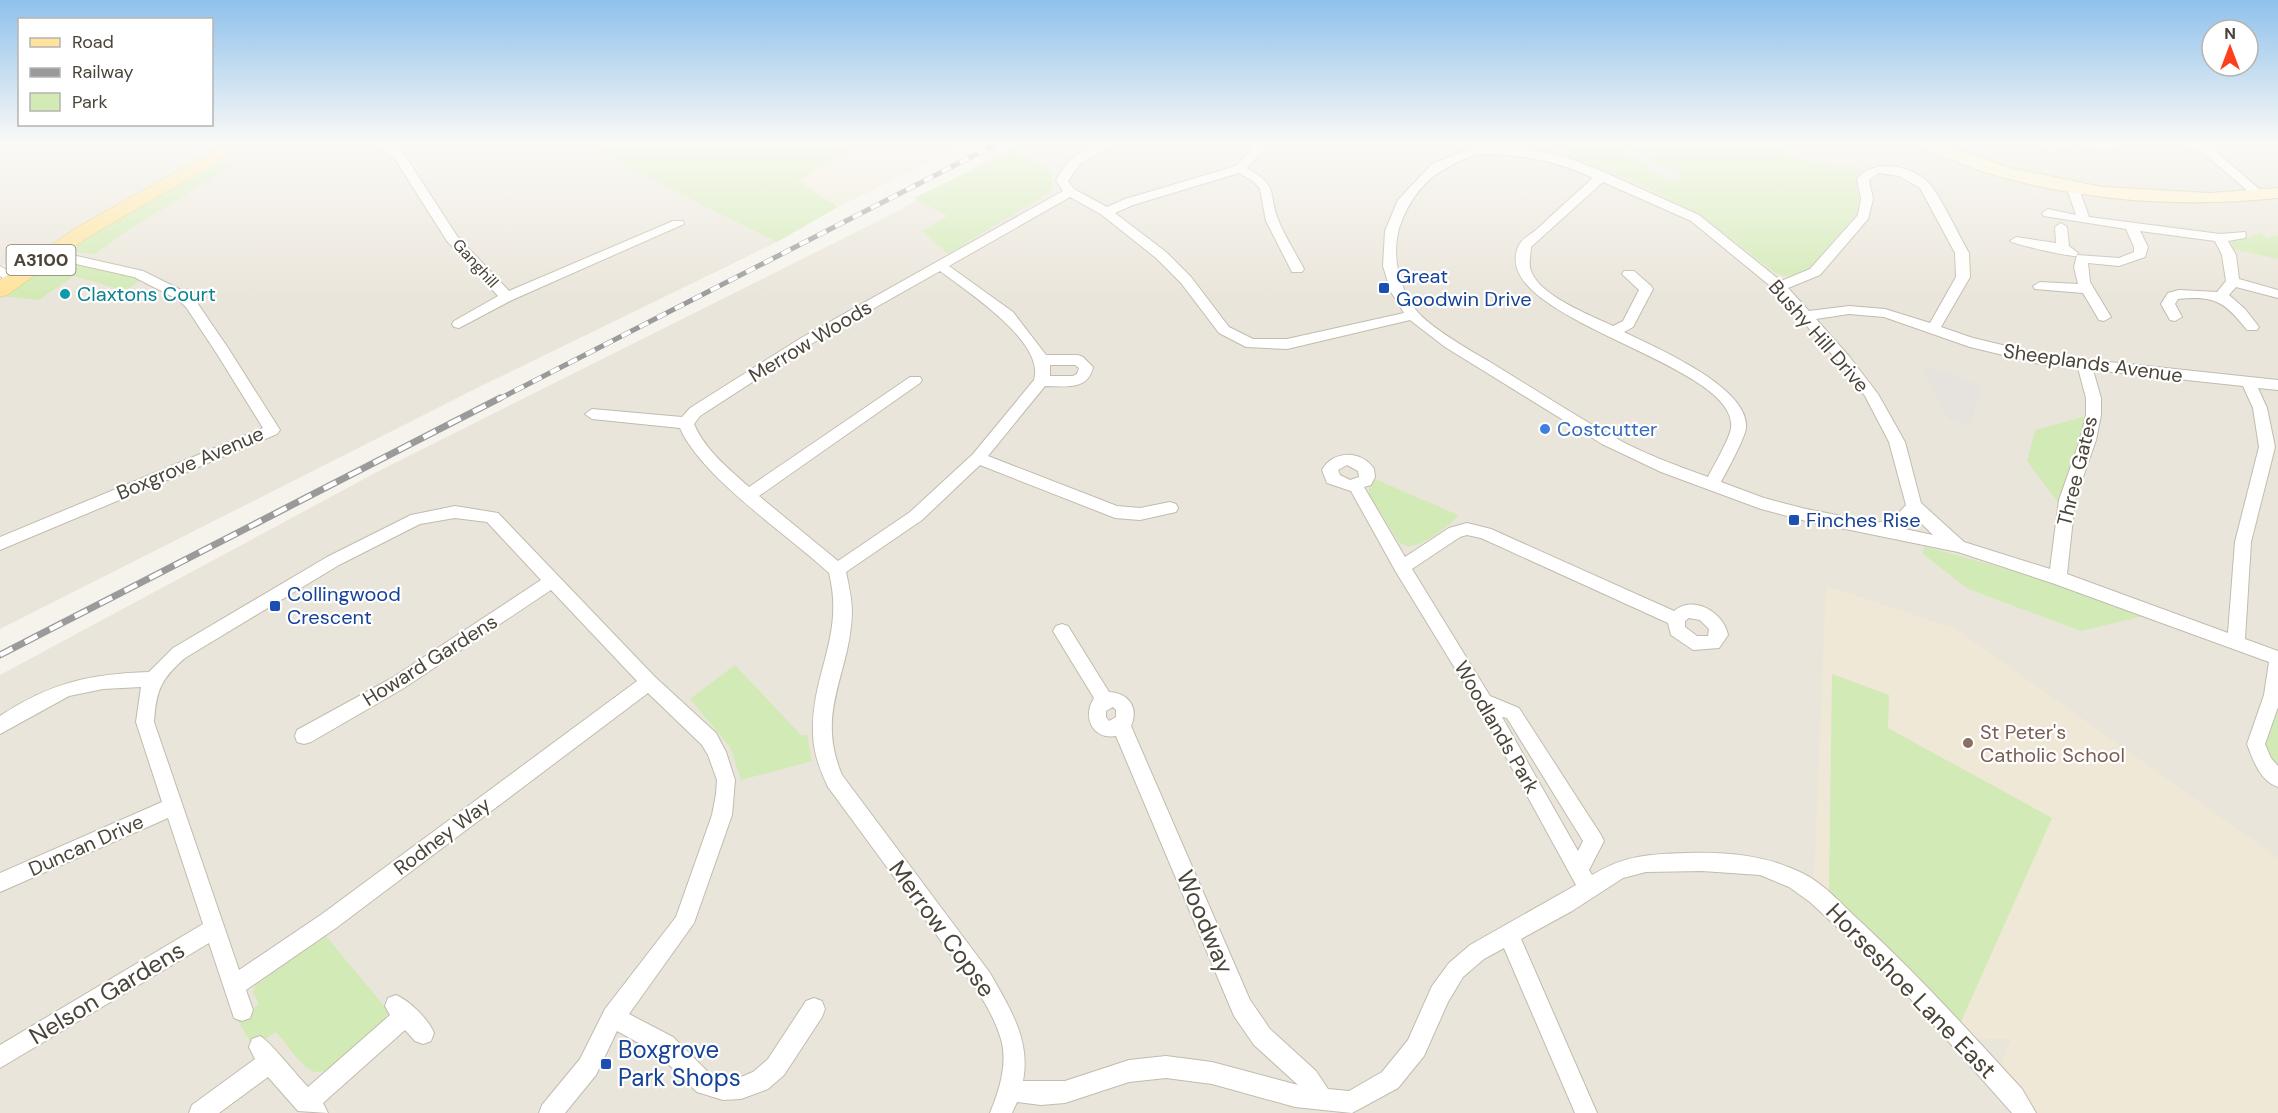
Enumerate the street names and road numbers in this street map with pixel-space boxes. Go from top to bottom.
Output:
street label: Ganghill [448,234,503,292]
road number: A3100 [6,245,76,275]
street label: Bushy Hill Drive [1763,274,1875,398]
street label: Merrow Woods [744,294,876,388]
street label: Sheeplands Avenue [2002,338,2184,388]
street label: Three Gates [2051,413,2103,529]
street label: Boxgrove Avenue [112,420,268,506]
street label: Howard Gardens [358,608,502,712]
street label: Woodlands Park [1449,656,1545,798]
street label: Rodney Way [388,791,496,881]
street label: Duncan Drive [24,808,148,882]
street label: Merrow Copse [882,854,1002,1003]
street label: Woodway [1170,865,1241,978]
street label: Horseshoe Lane East [1820,896,2003,1085]
street label: Nelson Gardens [23,934,190,1051]

